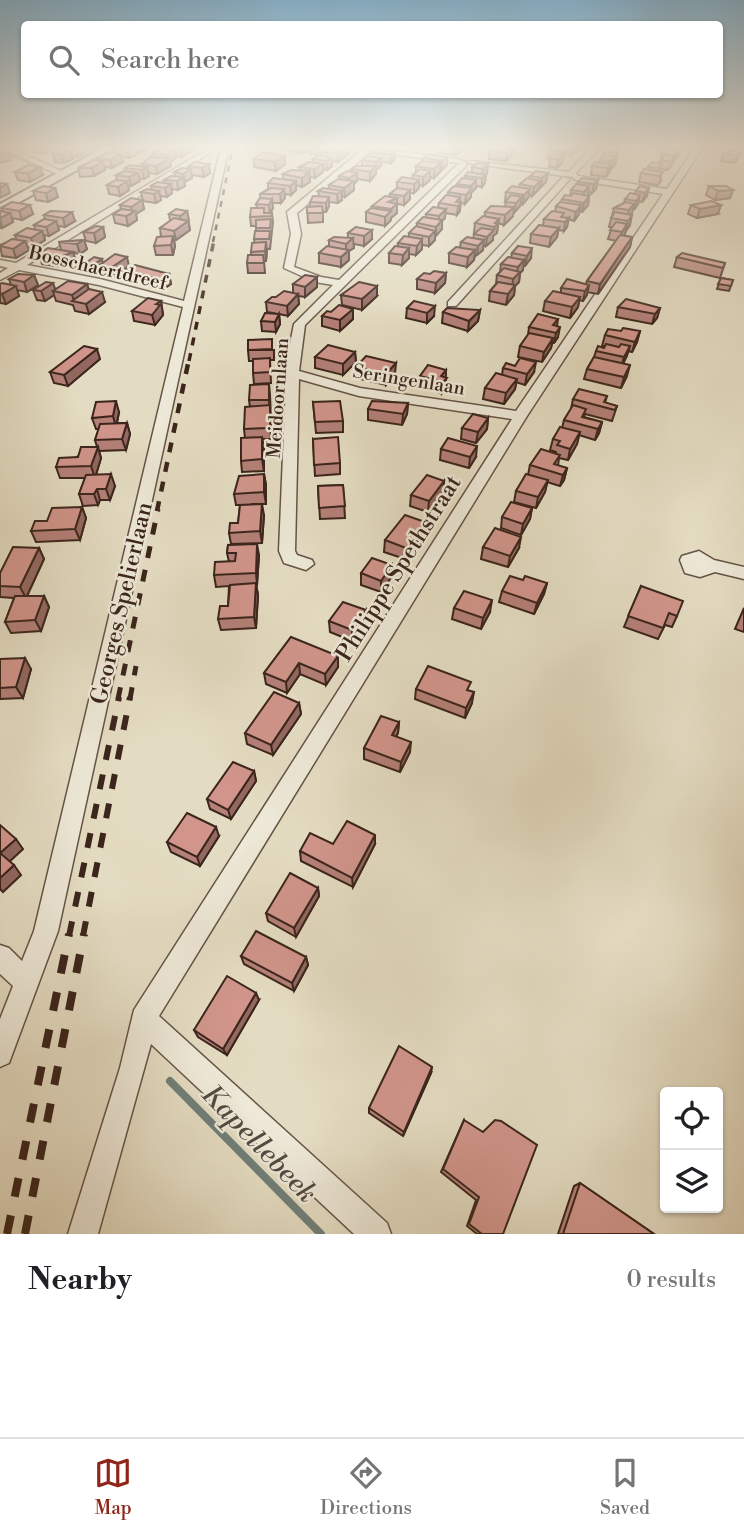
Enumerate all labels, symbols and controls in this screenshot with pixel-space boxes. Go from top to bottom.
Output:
search box [21,21,723,98]
icon: search [45,41,83,79]
text: Search here [101,44,240,76]
street label: Bosschaertdreef [25,240,170,296]
street label: Meidoornlaan [262,337,294,459]
street label: Seringenlaan [351,359,467,401]
street label: Philippe Spethstraat [330,470,467,667]
street label: Georges Spelierlaan [85,499,159,707]
water label: Kapellebeek [194,1077,324,1211]
map controls [660,1087,723,1213]
button: locate [660,1087,723,1150]
button: layers [660,1150,723,1213]
text: Nearby [28,1261,132,1299]
text: 0 results [626,1266,716,1294]
tab: Map [94,1454,132,1520]
tab: Directions [320,1454,412,1520]
tab: Saved [600,1454,650,1520]

